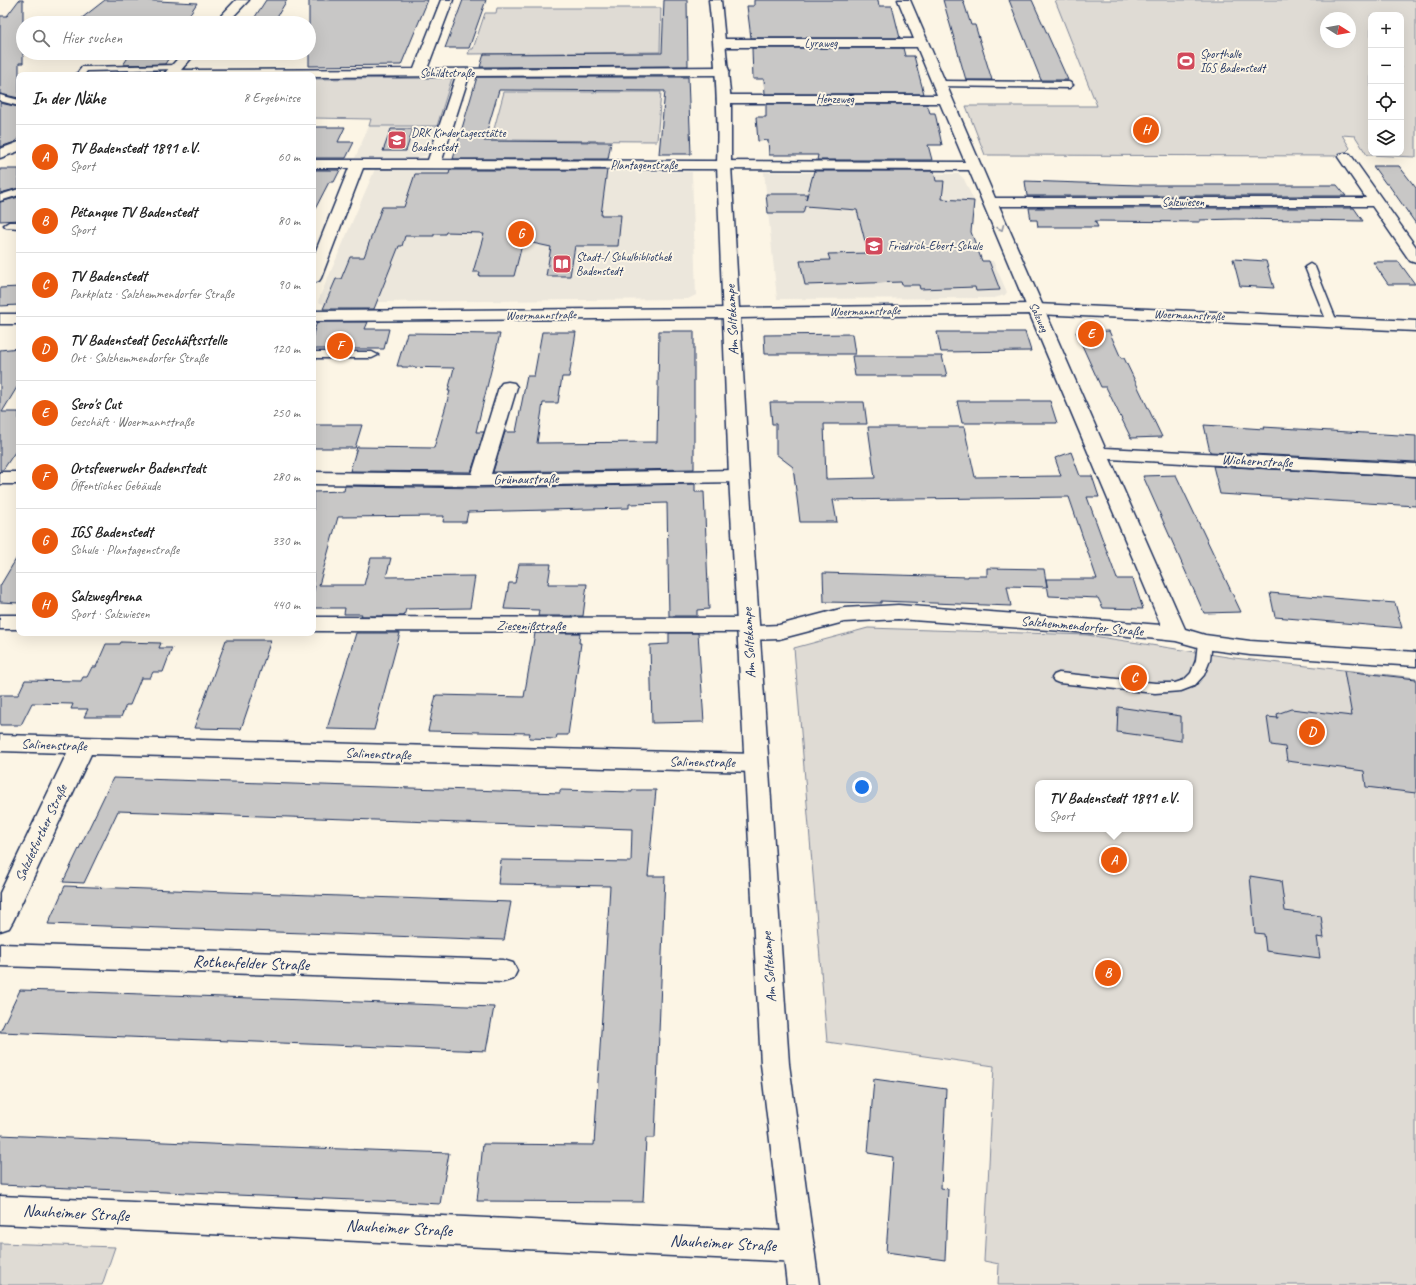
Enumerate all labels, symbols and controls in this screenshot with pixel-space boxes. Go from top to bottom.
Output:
north arrow [1320,12,1356,48]
map controls [1368,12,1404,156]
button: + [1368,12,1404,48]
search box [16,16,316,60]
icon: search [30,27,52,49]
text: Hier suchen [62,29,122,48]
street label: Lyraweg [805,35,838,51]
place label: Sporthalle IGS Badenstedt [1200,46,1267,76]
button: − [1368,48,1404,84]
sports icon: Sporthalle IGS Badenstedt [1175,50,1197,72]
street label: Schildtstraße [420,65,475,81]
button: locate [1368,84,1404,120]
text: In der Nähe [32,88,105,109]
text: 8 Ergebnisse [244,90,300,106]
street label: Henzeweg [816,91,855,107]
pin: H [1133,115,1159,145]
button: layers [1368,120,1404,156]
place label: DRK Kindertagesstätte Badenstedt [411,125,507,155]
school or university icon: DRK Kindertagesstätte Badenstedt [386,129,408,151]
text: TV Badenstedt 1891 e.V. [70,139,199,158]
text: A [42,149,48,165]
text: 60 m [278,149,300,165]
street label: Plantagenstraße [610,157,679,173]
text: Sport [70,158,95,174]
street label: Salzwiesen [1162,194,1205,210]
text: Pétanque TV Badenstedt [70,203,197,222]
text: B [42,213,48,229]
text: 80 m [278,213,300,229]
pin: G [508,219,534,249]
text: Sport [70,222,95,238]
one-way arrow [996,224,1004,231]
school or university icon: Friedrich-Ebert-Schule [863,235,885,257]
place label: Friedrich-Ebert-Schule [888,238,983,254]
place label: Stadt-/ Schulbibliothek Badenstedt [576,249,673,279]
library icon: Stadt-/ Schulbibliothek Badenstedt [551,253,573,275]
text: TV Badenstedt [70,267,147,286]
text: C [42,277,48,293]
text: 90 m [278,277,300,293]
street label: Am Soltekampe [722,283,742,356]
text: Parkplatz · Salzhemmendorfer Straße [70,286,234,302]
street label: Salzweg [1025,300,1053,335]
street label: Woermannstraße [830,302,901,320]
street label: Woermannstraße [506,306,577,324]
street label: Woermannstraße [1154,306,1226,324]
pin: E [1078,319,1104,349]
text: TV Badenstedt Geschäftsstelle [70,331,227,350]
pin: F [327,331,353,361]
text: D [41,341,49,357]
text: 120 m [272,341,300,357]
text: Ort · Salzhemmendorfer Straße [70,350,208,366]
text: Sero's Cut [70,395,121,414]
text: E [42,405,48,421]
text: 250 m [272,405,300,421]
text: Geschäft · Woermannstraße [70,414,194,430]
street label: Wichernstraße [1221,451,1294,471]
text: Ortsfeuerwehr Badenstedt [70,459,206,478]
text: F [42,469,48,485]
text: 280 m [272,469,300,485]
street label: Grünaustraße [493,470,560,488]
text: Öffentliches Gebäude [70,478,160,494]
text: IGS Badenstedt [70,523,153,542]
text: G [42,533,48,549]
text: 330 m [272,533,300,549]
text: Schule · Plantagenstraße [70,542,179,558]
text: SalzwegArena [70,587,141,606]
text: H [41,597,49,613]
text: 440 m [272,597,300,613]
text: Sport · Salzwiesen [70,606,150,622]
street label: Am Soltekampe [739,606,759,679]
street label: Salzhemmendorfer Straße [1020,612,1145,640]
street label: Ziesenißstraße [497,617,567,634]
pin: C [1121,663,1147,693]
pin: D [1299,717,1325,747]
street label: Salinenstraße [21,735,89,755]
street label: Salinenstraße [345,744,413,764]
street label: Salinenstraße [669,753,736,771]
your location [852,777,872,797]
popup [1035,780,1193,832]
street label: Salzdetfurther Straße [11,781,72,884]
text: TV Badenstedt 1891 e.V. [1049,789,1179,808]
text: Sport [1049,808,1074,824]
pin: A [1101,845,1127,875]
street label: Am Soltekampe [758,930,780,1003]
street label: Rothenfelder Straße [192,950,311,976]
pin: B [1095,958,1121,988]
street label: Nauheimer Straße [22,1200,131,1226]
street label: Nauheimer Straße [345,1215,454,1241]
street label: Nauheimer Straße [669,1230,778,1256]

